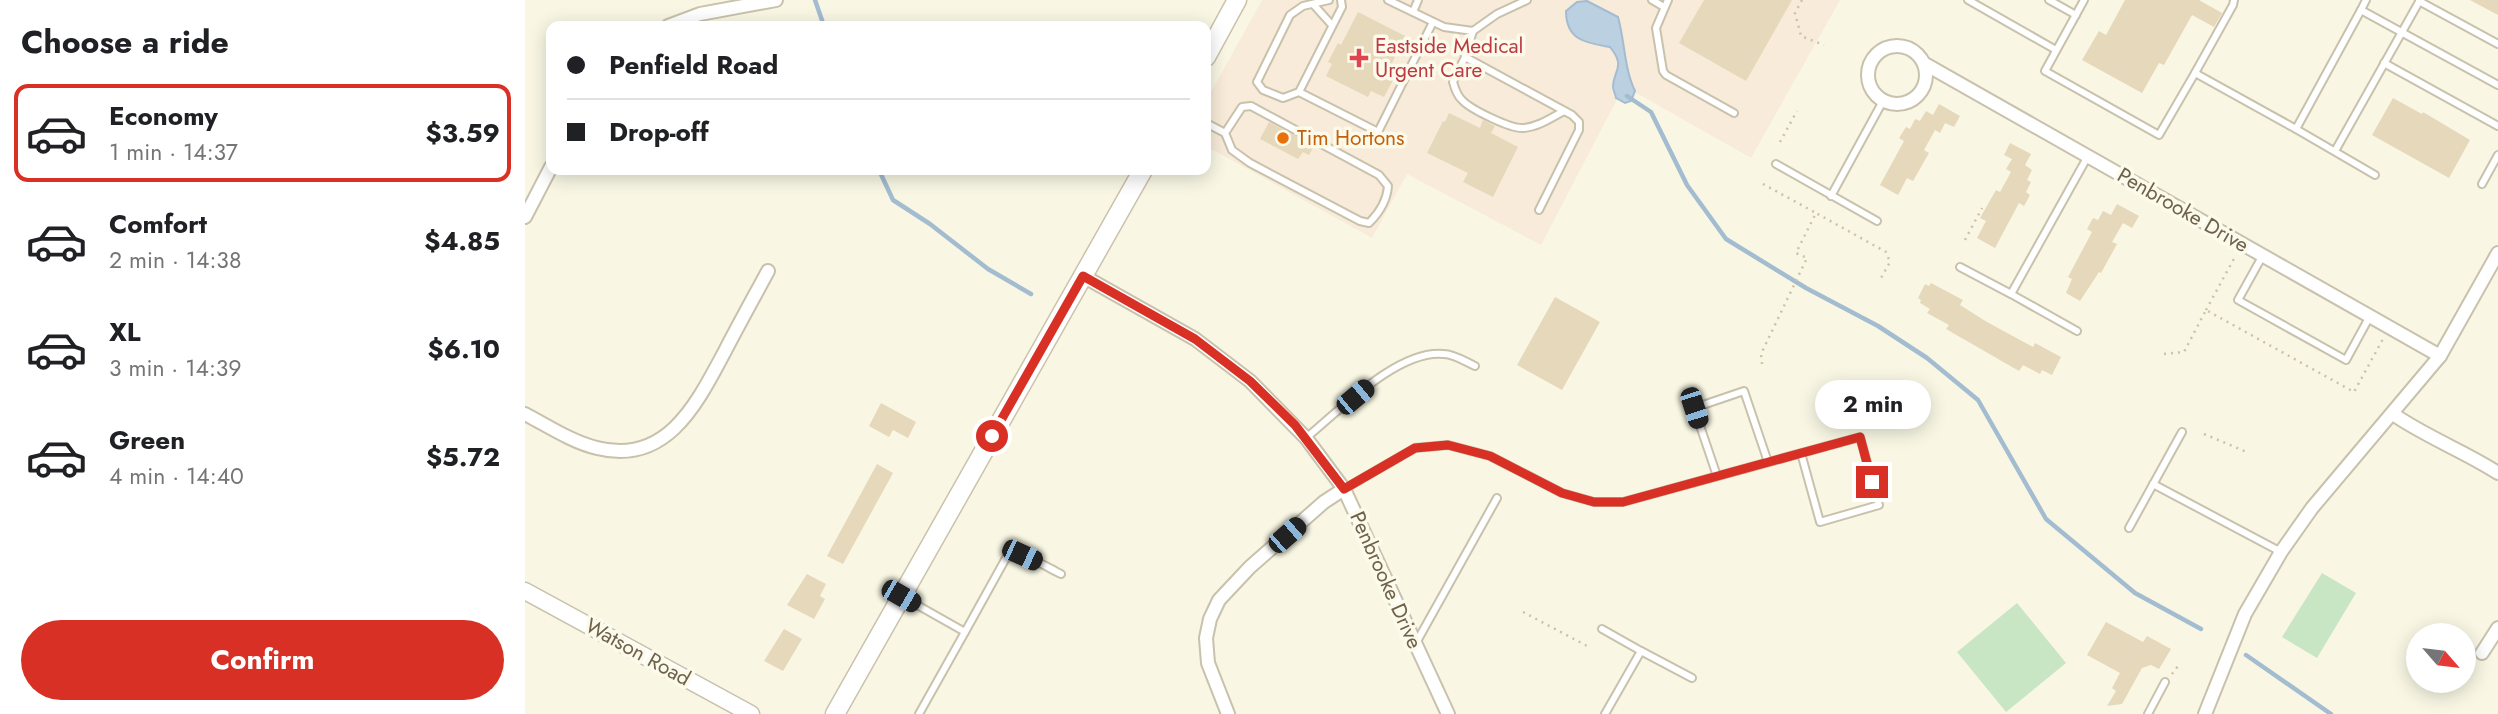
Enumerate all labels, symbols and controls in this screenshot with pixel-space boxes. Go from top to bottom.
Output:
text: Choose a ride [21,19,229,65]
place label: Eastside Medical Urgent Care [1375,31,1523,85]
text: Penfield Road [609,46,778,84]
marker: Eastside Medical Urgent Care [1349,48,1369,68]
text: Economy [109,97,218,135]
icon: car [25,102,88,165]
text: Drop-off [609,113,709,151]
text: $3.59 [426,114,500,152]
place label: Tim Hortons [1297,123,1405,153]
marker: Tim Hortons [1275,130,1291,146]
text: 1 min · 14:37 [109,135,238,169]
street label: Penbrooke Drive [2112,160,2254,260]
text: Comfort [109,205,207,243]
icon: car [25,210,88,273]
text: $4.85 [424,222,500,260]
text: 2 min · 14:38 [109,243,241,277]
text: XL [109,313,141,351]
icon: car [25,318,88,381]
text: $6.10 [428,330,500,368]
text: 3 min · 14:39 [109,351,242,385]
car [1333,375,1378,419]
callout: 2 min [1814,380,1930,430]
car [1678,385,1711,431]
text: 2 min [1843,387,1903,421]
route start [976,420,1008,452]
text: Green [109,421,185,459]
icon: car [25,426,88,489]
text: $5.72 [426,438,500,476]
text: 4 min · 14:40 [109,459,244,493]
route end [1856,466,1888,498]
street label: Penbrooke Drive [1342,507,1430,654]
car [1265,513,1310,557]
car [999,537,1046,573]
car [878,576,925,616]
street label: Watson Road [580,611,696,693]
button: Confirm [21,620,504,700]
north arrow [2406,623,2476,693]
map controls [2406,623,2476,693]

